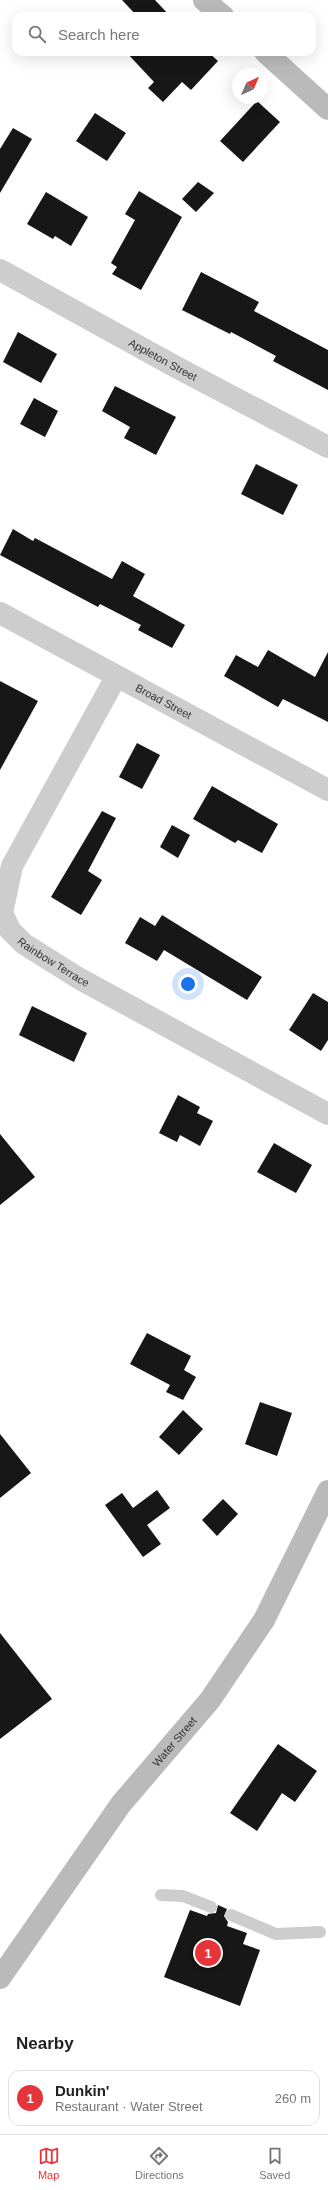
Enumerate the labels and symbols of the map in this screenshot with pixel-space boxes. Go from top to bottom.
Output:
north arrow [232,68,268,104]
street label: Appleton Street [127,336,199,383]
street label: Broad Street [134,681,194,721]
street label: Rainbow Terrace [15,935,91,989]
your location [178,974,198,994]
street label: Water Street [150,1714,199,1769]
pin: 1 [195,1938,221,1968]

